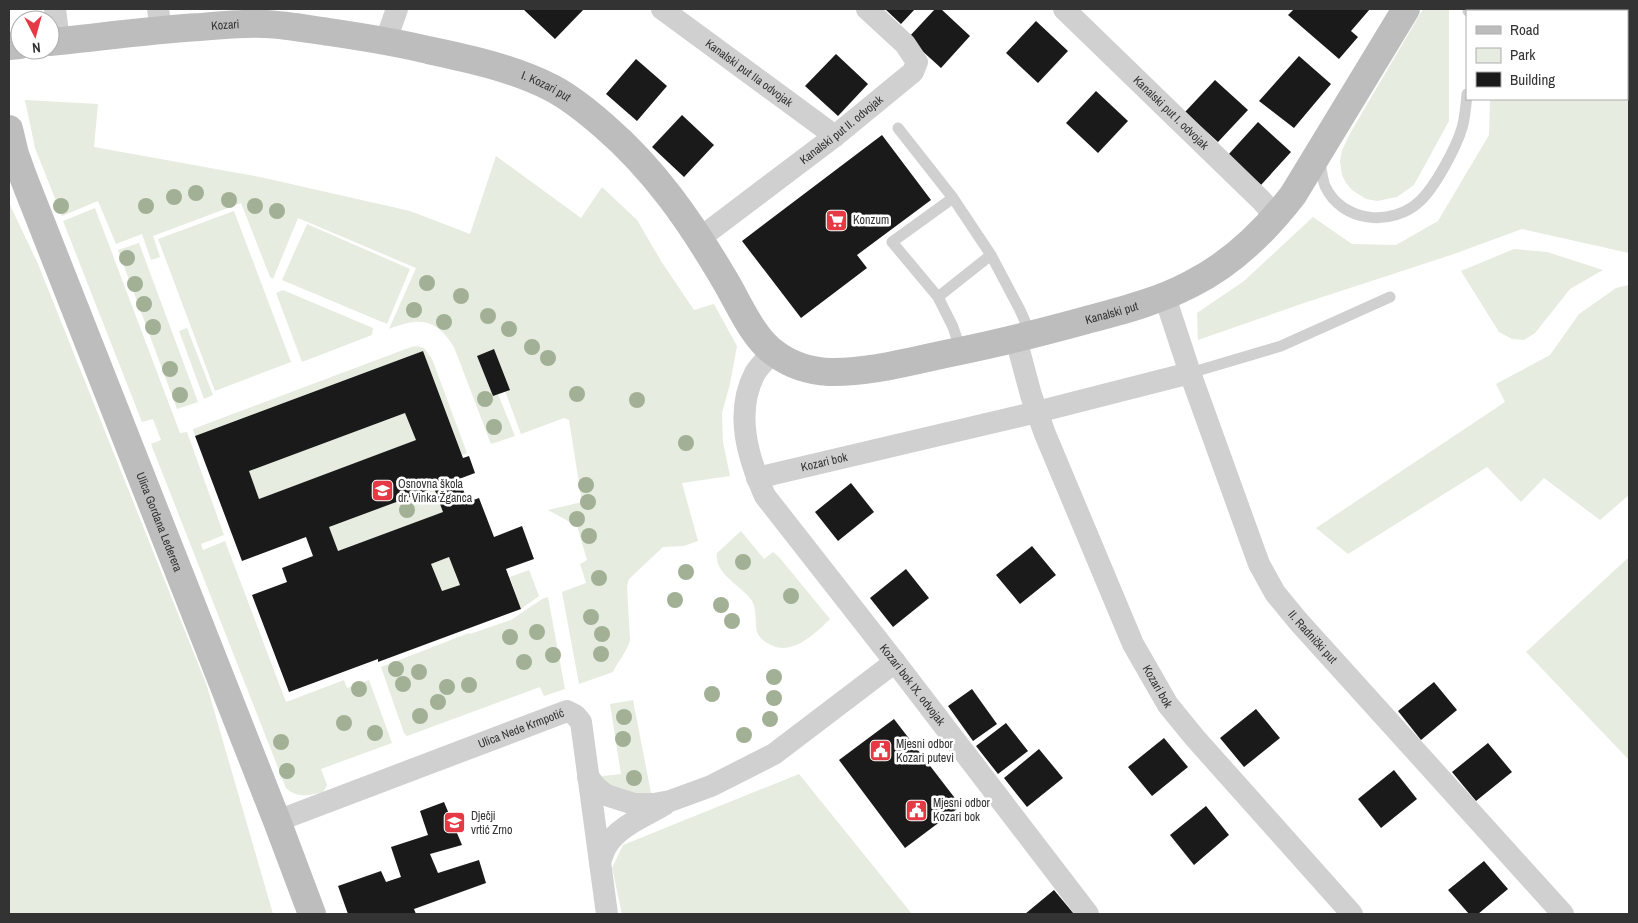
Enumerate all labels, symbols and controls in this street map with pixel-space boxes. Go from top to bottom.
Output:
north arrow [10,10,60,60]
legend [1466,10,1628,100]
street label: Kozari [210,16,240,34]
text: Road [1510,19,1539,40]
street label: Kanalski put IIa odvojak [702,35,796,110]
text: N [31,39,41,57]
text: Park [1510,44,1536,65]
street label: I. Kozari put [519,67,574,105]
text: Building [1510,69,1555,90]
street label: Kanalski put I. odvojak [1130,72,1212,153]
street label: Kanalski put II. odvojak [797,92,886,168]
supermarket icon: Konzum [825,208,849,232]
place label: Konzum [853,212,889,228]
street label: Kanalski put [1083,298,1140,328]
street label: Kozari bok [799,449,849,475]
street label: Ulica Gordana Lederera [132,470,186,575]
place label: Osnovna škola dr. Vinka Žganca [398,476,473,506]
school or university icon: Osnovna škola dr. Vinka Žganca [370,479,394,503]
street label: II. Radnički put [1284,607,1341,667]
street label: Kozari bok IX. odvojak [876,641,949,729]
street label: Kozari bok [1139,662,1176,711]
street label: Ulica Nede Krmpotić [476,705,566,752]
place label: Mjesni odbor Kozari putevi [896,736,954,766]
public building icon: Mjesni odbor Kozari putevi [868,739,892,763]
place label: Mjesni odbor Kozari bok [933,795,991,825]
public building icon: Mjesni odbor Kozari bok [905,798,929,822]
place label: Dječji vrtić Zrno [471,808,513,838]
school or university icon: Dječji vrtić Zrno [443,811,467,835]

